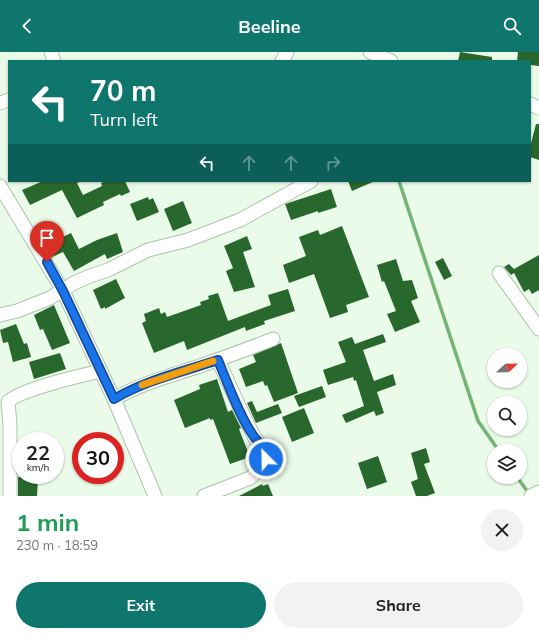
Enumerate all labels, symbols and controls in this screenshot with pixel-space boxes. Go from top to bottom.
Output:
icon: back [16,15,38,37]
text: Beeline [238,15,301,38]
icon: search [501,15,523,37]
text: 70 m [90,73,156,108]
icon: left [24,76,76,128]
text: Turn left [90,108,158,131]
icon: left [196,152,218,174]
icon: ahead [238,152,260,174]
icon: ahead [280,152,302,174]
icon: right [322,152,344,174]
pin [30,221,64,262]
icon: arrive [36,227,58,249]
north arrow [487,348,527,388]
map controls [487,348,527,484]
button: search [487,396,527,436]
speed limit sign: 30 [72,432,124,484]
position arrow [245,438,287,480]
text: 22 [26,440,50,465]
button: layers [487,444,527,484]
text: km/h [27,461,49,474]
text: 1 min [16,507,79,537]
button: close [481,509,523,551]
text: 230 m · 18:59 [16,537,98,553]
button: Exit [16,582,266,628]
button: Share [274,582,523,628]

